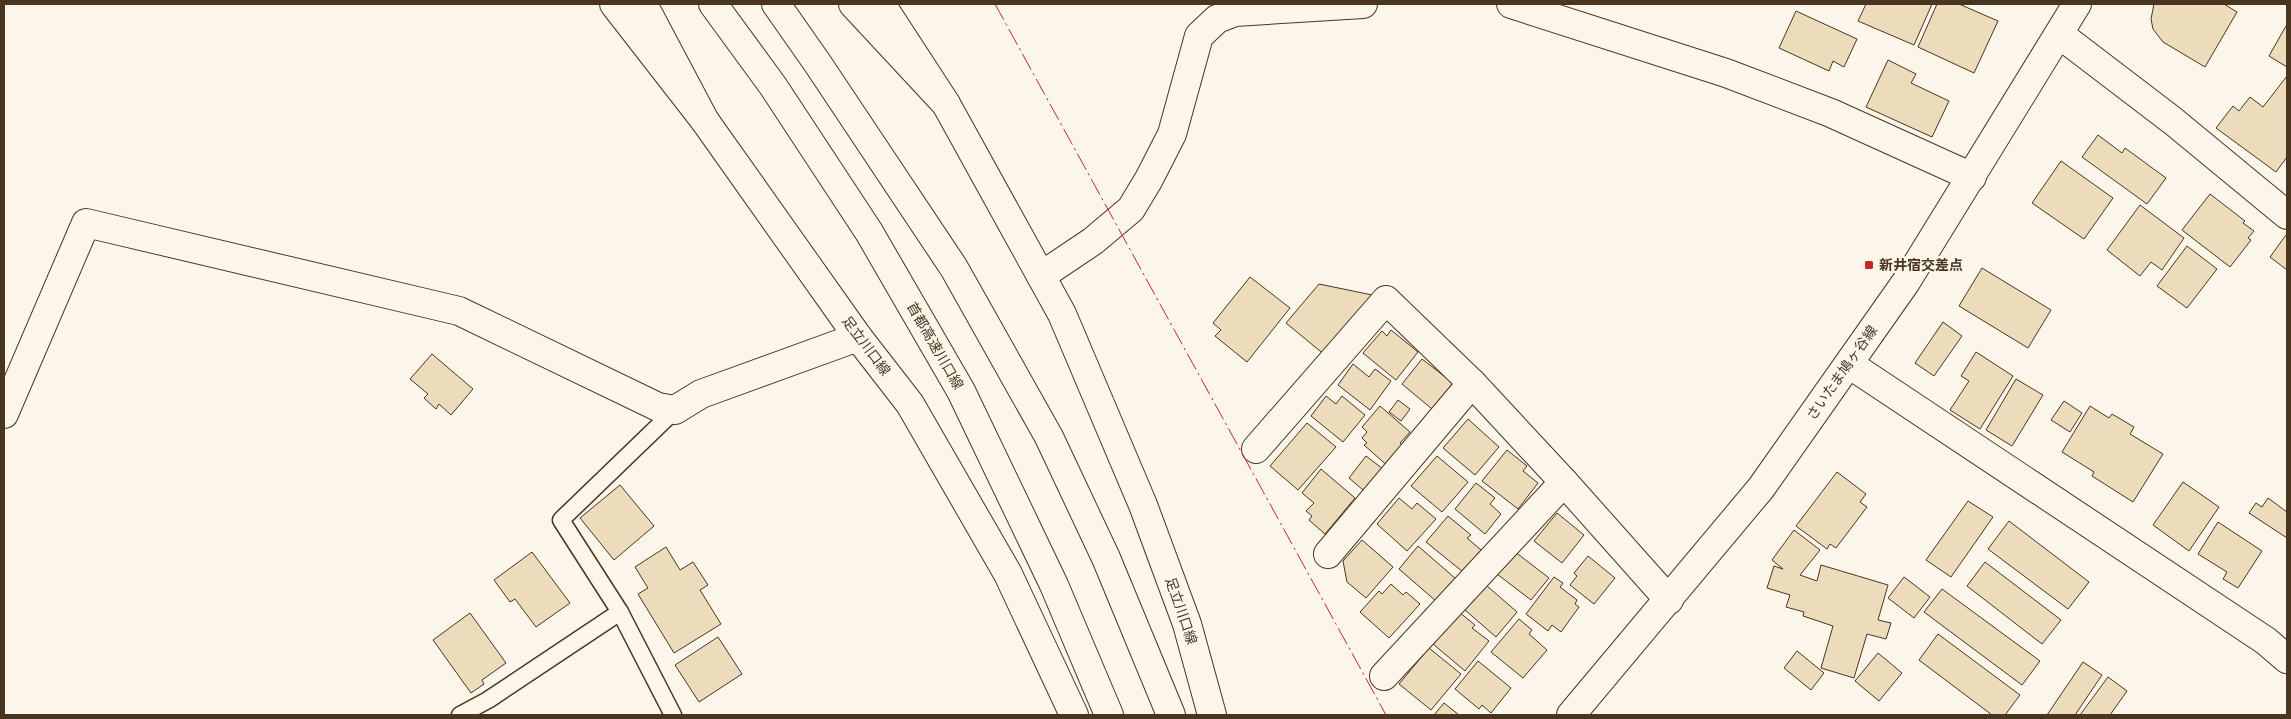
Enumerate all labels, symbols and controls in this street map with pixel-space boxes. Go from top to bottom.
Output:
place label: 新井宿交差点 [1879,257,1963,274]
marker: 新井宿交差点 [1863,259,1875,271]
street label: 首都高速川口線 [903,299,967,393]
street label: 足立川口線 [838,313,894,379]
street label: さいたま鳩ヶ谷線 [1803,322,1881,424]
street label: 足立川口線 [1162,575,1200,647]

